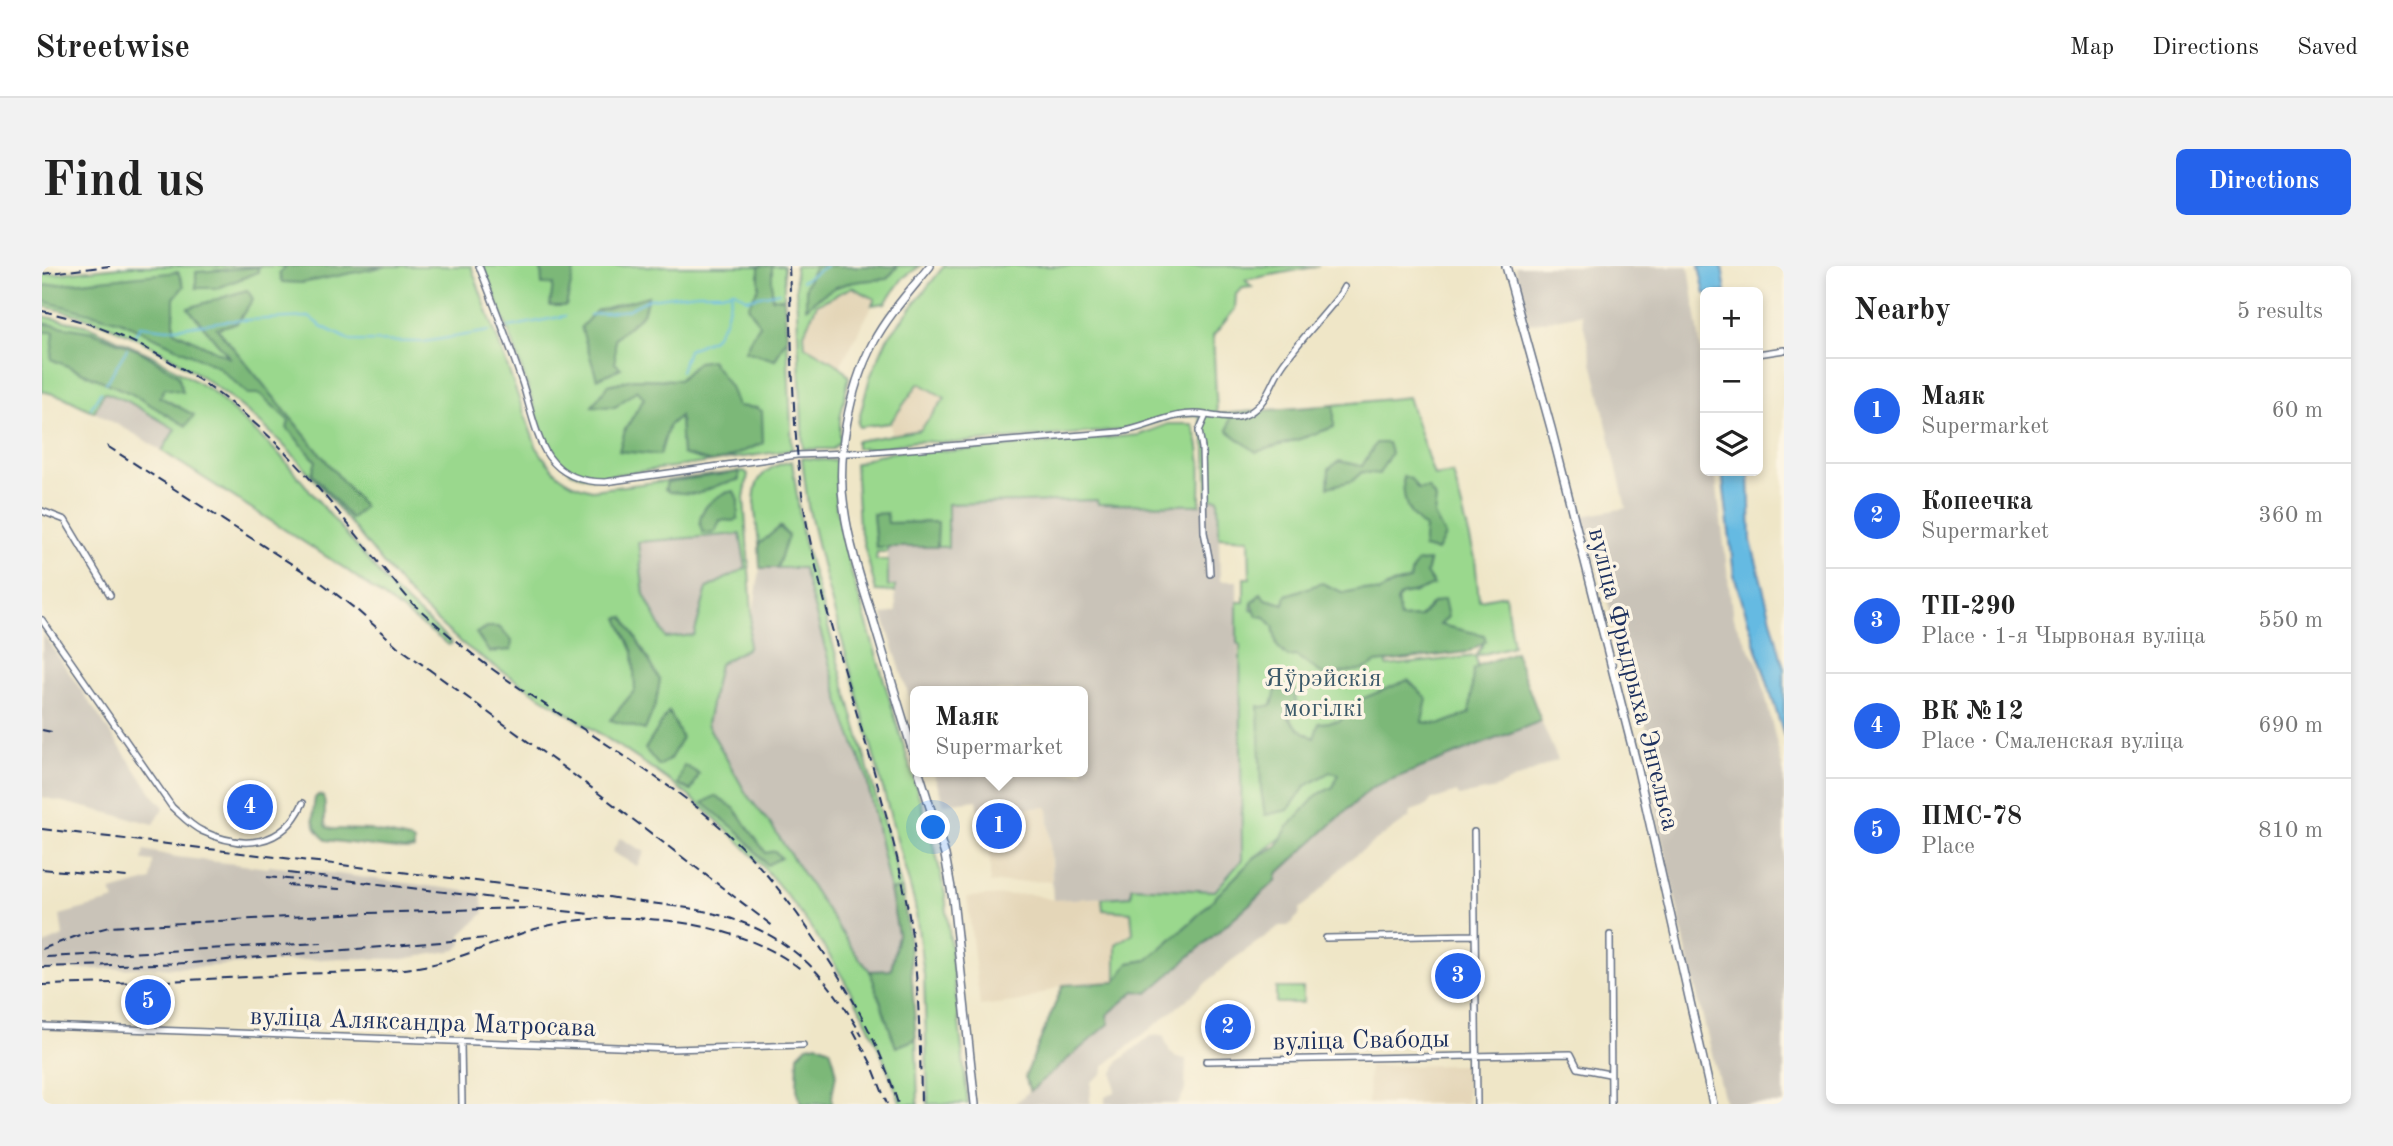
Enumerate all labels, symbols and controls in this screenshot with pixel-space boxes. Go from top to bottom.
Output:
text: Streetwise [35,32,190,65]
text: Map [2070,36,2114,60]
text: Directions [2152,36,2259,60]
text: Saved [2297,36,2358,60]
button: Directions [2176,149,2351,215]
text: Find us [42,158,205,207]
map controls [1700,287,1763,476]
button: + [1700,287,1763,350]
text: Nearby [1854,296,1951,326]
text: 5 results [2237,300,2323,323]
button: − [1700,350,1763,413]
text: Маяк [1921,384,1985,410]
text: 1 [1870,399,1884,422]
text: 60 m [2272,399,2323,422]
button: layers [1700,413,1763,476]
text: Supermarket [1921,415,2049,438]
text: Копеечка [1921,489,2033,515]
text: 2 [1870,504,1884,527]
text: 360 m [2258,504,2323,527]
text: Supermarket [1921,520,2049,543]
street label: вуліца Фрыдрыха Энгельса [1583,525,1683,834]
text: ТП-290 [1921,594,2016,620]
text: 3 [1870,609,1884,632]
text: 550 m [2258,609,2323,632]
text: Place · 1-я Чырвоная вуліца [1921,625,2206,648]
park label: Яўрэйскія могілкі [1264,666,1382,722]
popup [910,686,1088,777]
text: ВК №12 [1921,699,2024,725]
text: Маяк [935,705,999,731]
text: 4 [1870,714,1884,737]
text: 690 m [2258,714,2323,737]
text: Place · Смаленская вуліца [1921,730,2184,753]
text: Supermarket [935,736,1063,759]
pin: 4 [227,781,273,833]
pin: 1 [976,800,1022,852]
text: ПМС-78 [1921,804,2022,830]
your location [916,810,950,844]
text: 5 [1870,819,1884,842]
text: 810 m [2258,819,2323,842]
text: Place [1921,835,1975,858]
pin: 3 [1435,950,1481,1002]
pin: 5 [125,976,171,1028]
pin: 2 [1205,1001,1251,1053]
street label: вуліца Аляксандра Матросава [249,1004,597,1042]
street label: вуліца Свабоды [1272,1026,1450,1056]

